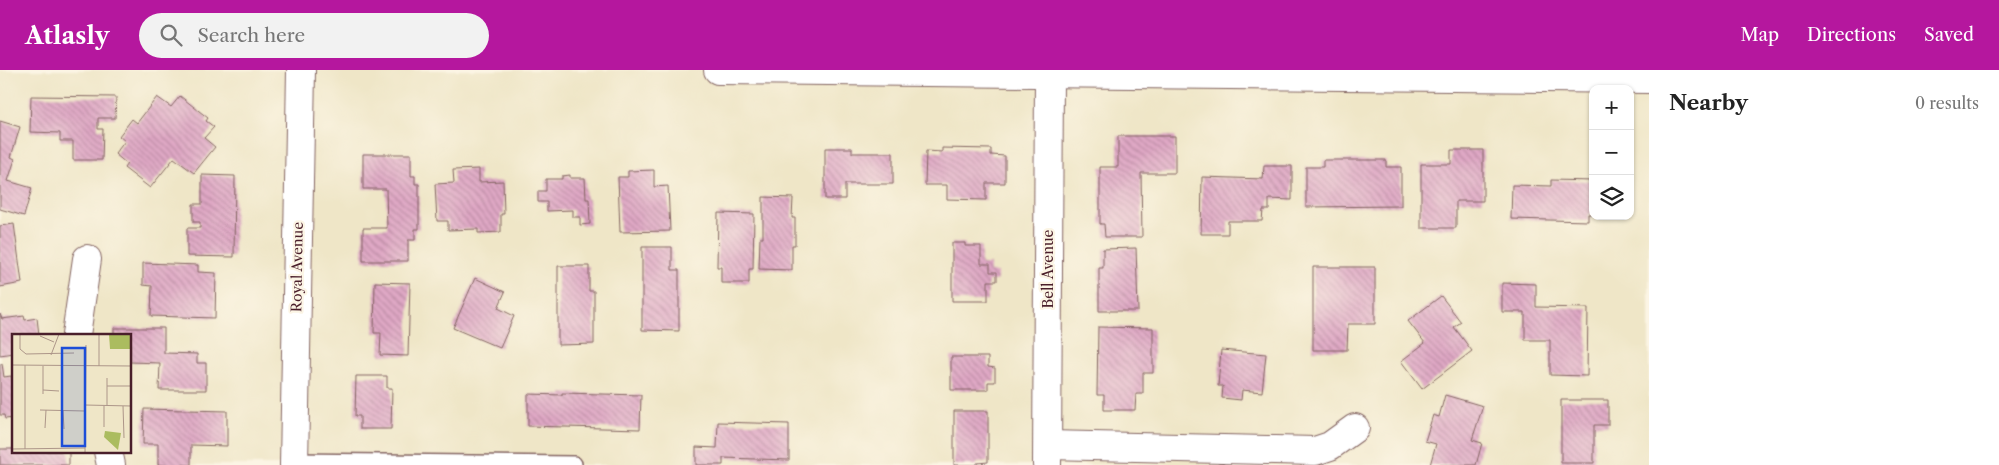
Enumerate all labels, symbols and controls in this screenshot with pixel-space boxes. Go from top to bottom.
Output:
search box [139,13,489,58]
text: Atlasly [25,21,109,50]
icon: search [157,21,185,49]
text: Search here [197,24,305,47]
text: Map [1740,24,1779,46]
text: Directions [1807,24,1896,46]
text: Saved [1924,24,1974,46]
map controls [1589,85,1634,220]
button: + [1589,85,1634,130]
text: Nearby [1669,90,1748,115]
text: 0 results [1915,93,1979,113]
button: − [1589,130,1634,175]
button: layers [1589,175,1634,220]
street label: Royal Avenue [287,222,307,312]
street label: Bell Avenue [1039,229,1057,308]
inset map [12,334,131,452]

